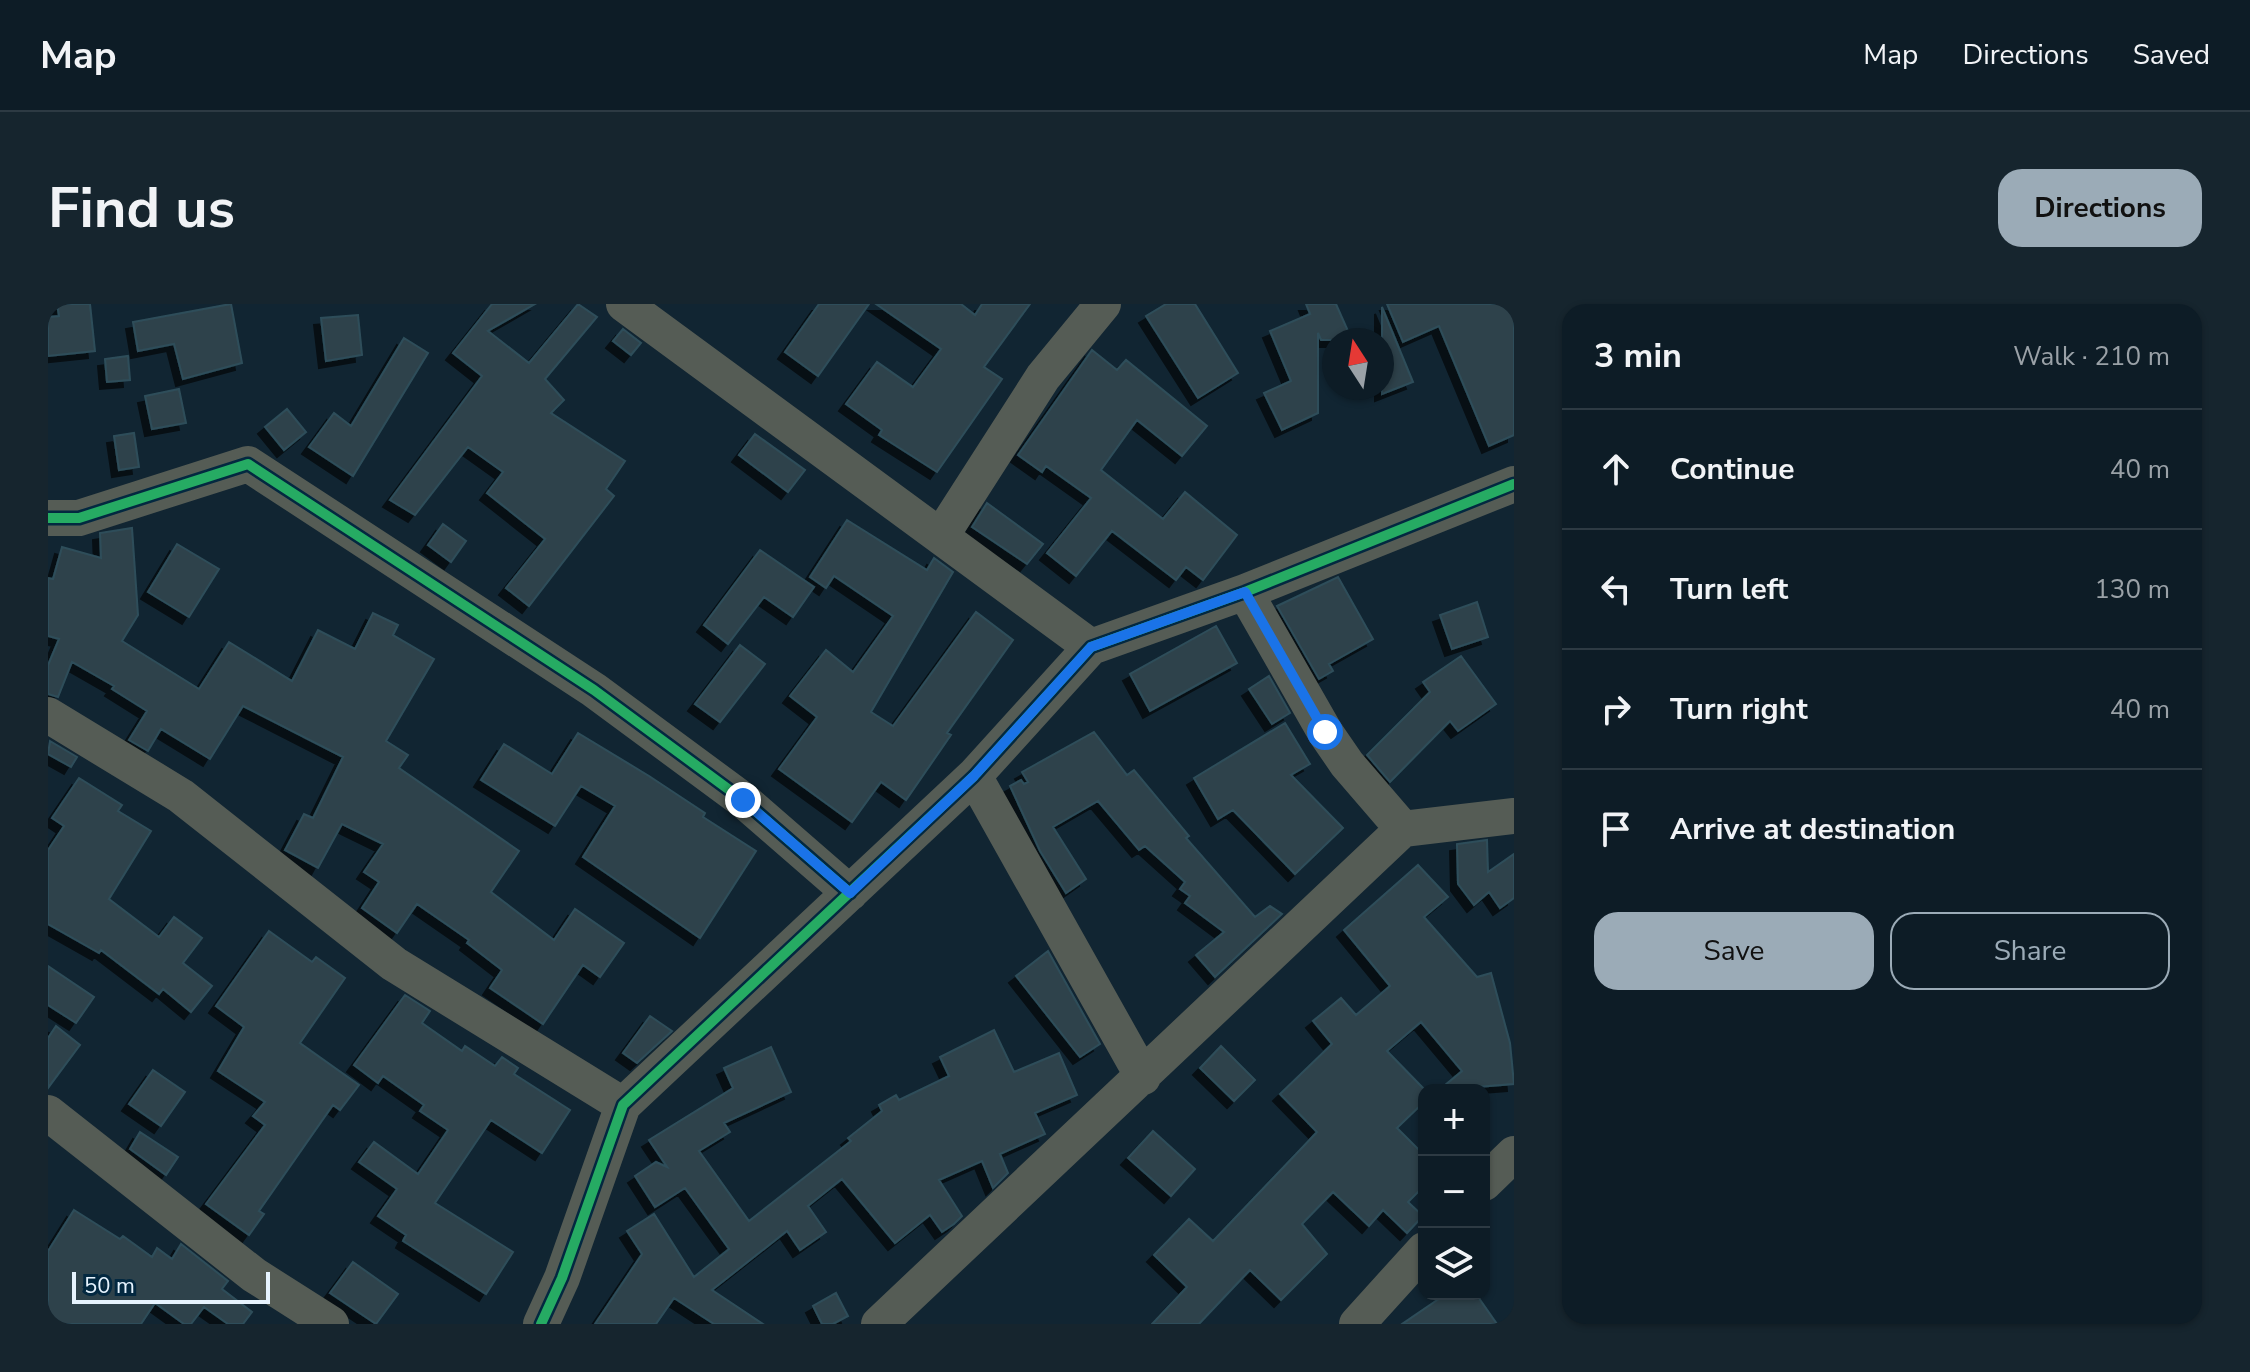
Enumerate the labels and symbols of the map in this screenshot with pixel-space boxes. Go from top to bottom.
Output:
north arrow [1322,328,1394,400]
route start [1307,714,1343,750]
route end [725,782,761,818]
scale bar [72,1268,270,1304]

